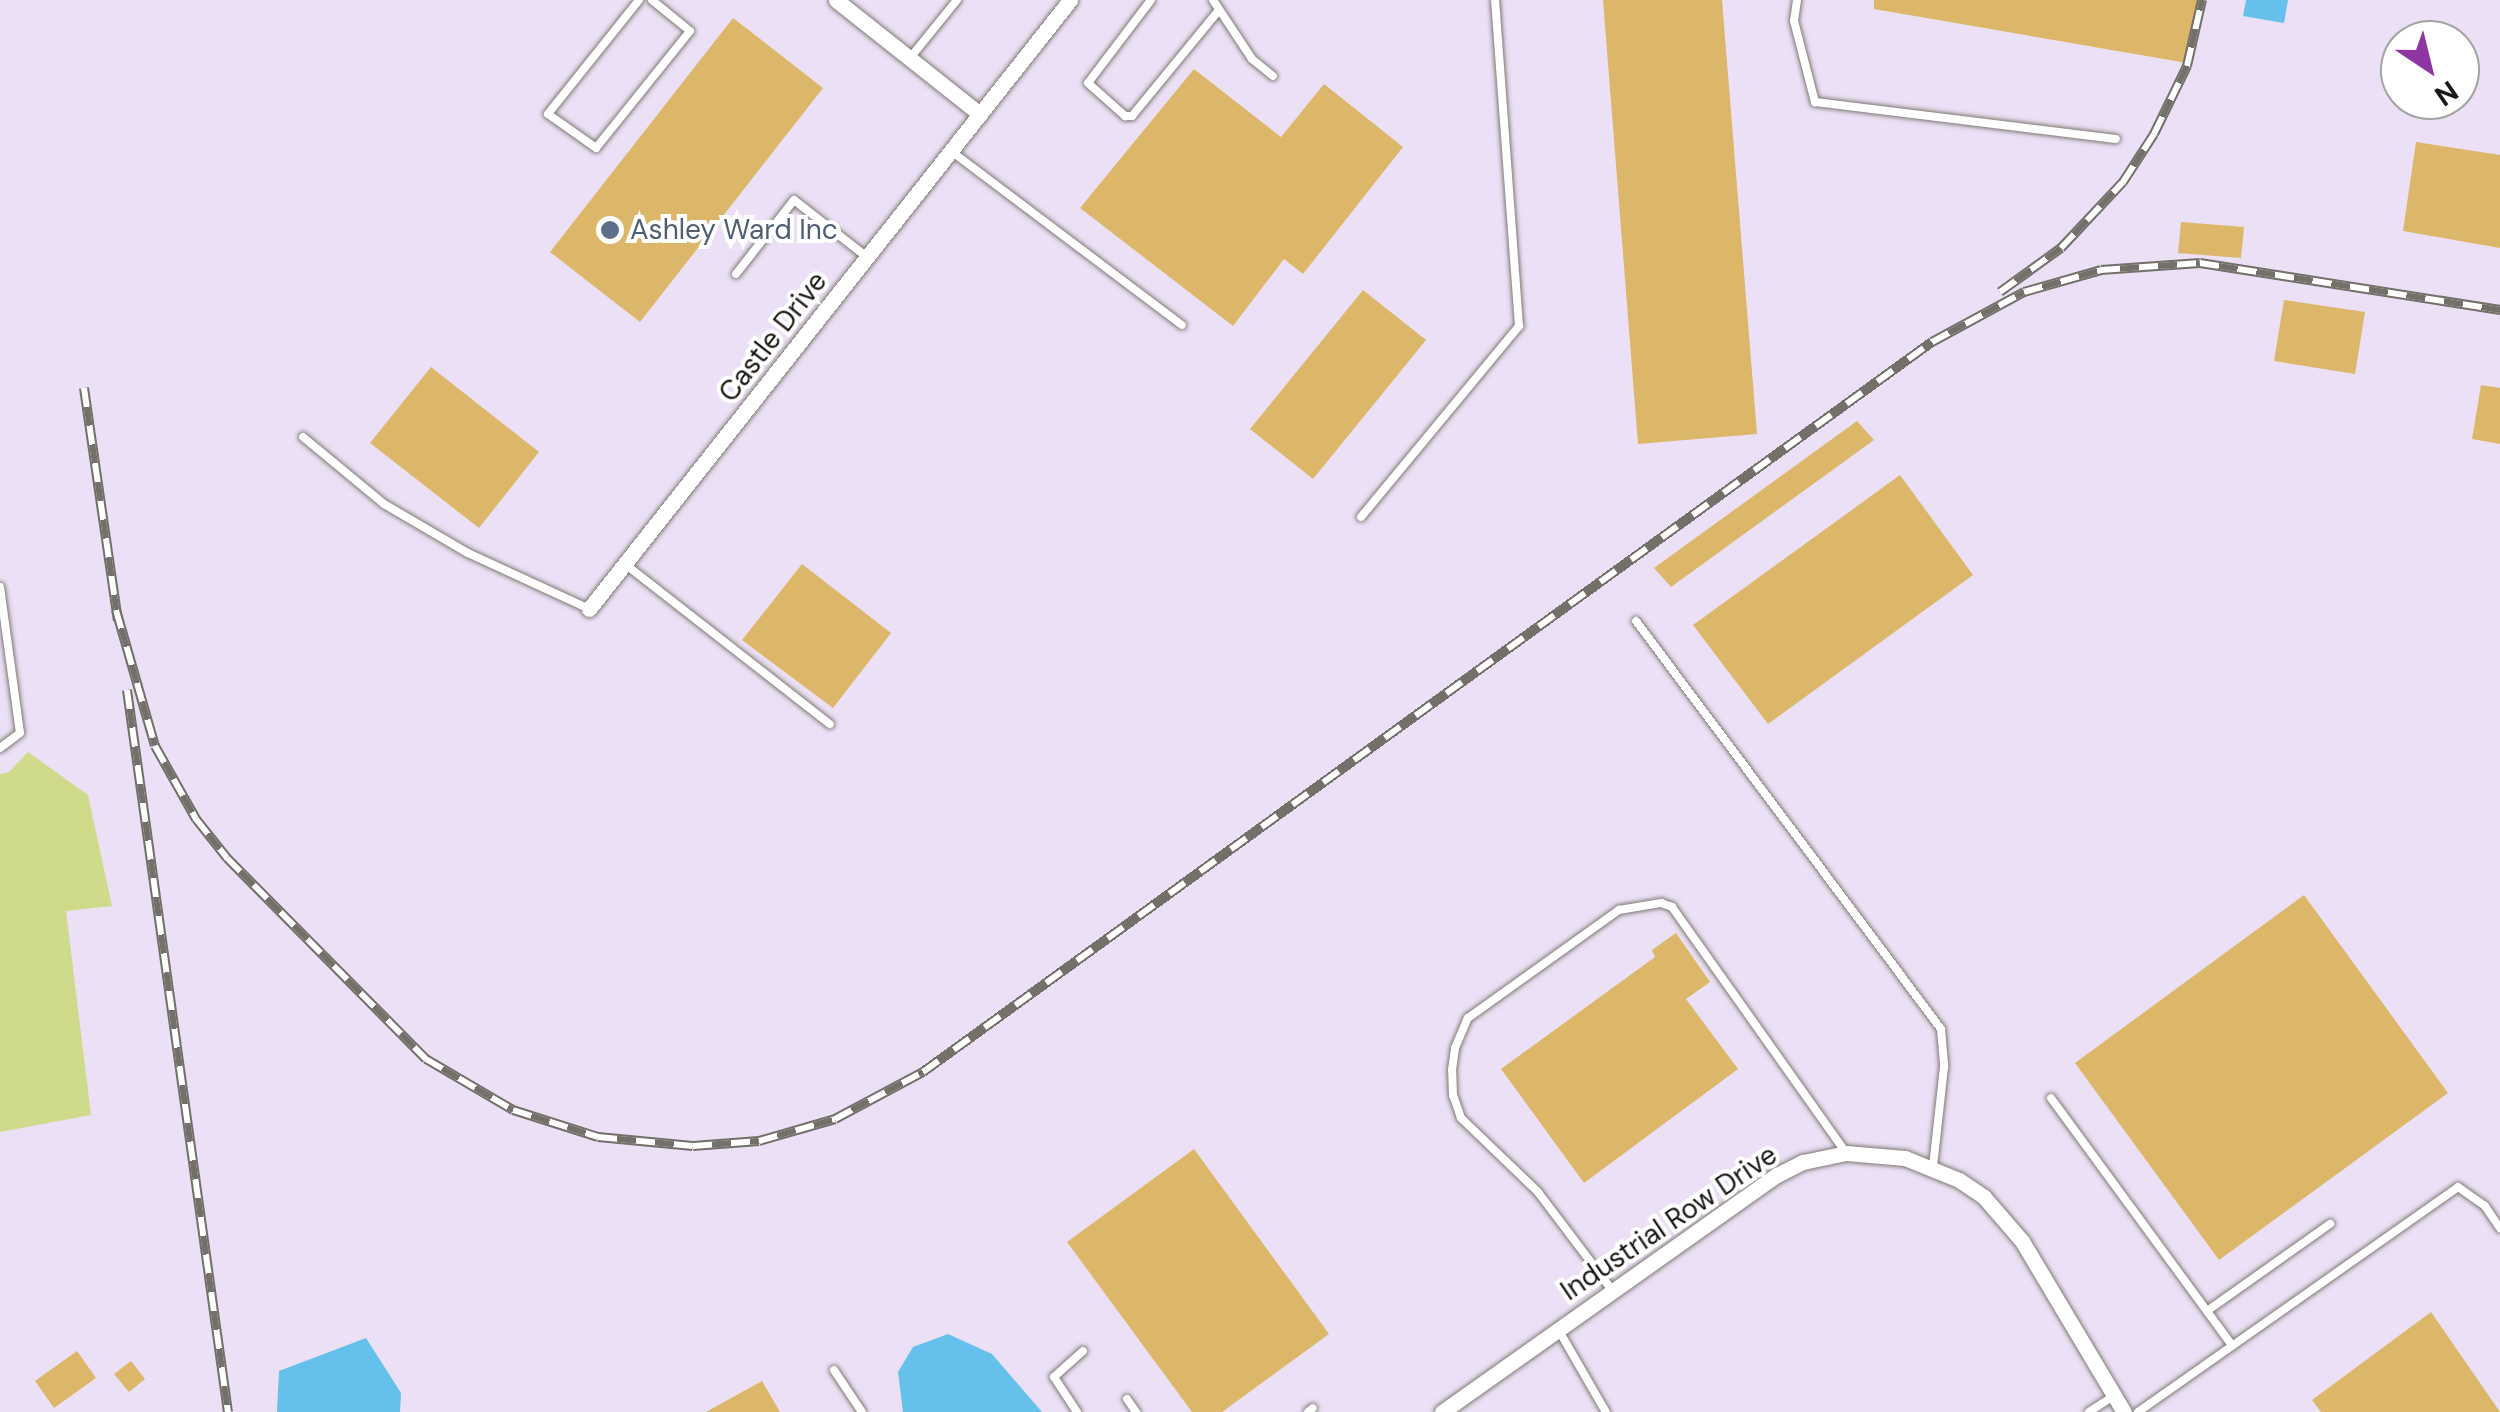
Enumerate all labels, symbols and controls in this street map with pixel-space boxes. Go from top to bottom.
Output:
north arrow [2380,20,2480,120]
text: N [2427,72,2465,114]
place label: Ashley Ward Inc [630,213,838,247]
marker: Ashley Ward Inc [599,219,621,241]
street label: Castle Drive [712,265,834,409]
street label: Industrial Row Drive [1554,1138,1784,1308]

